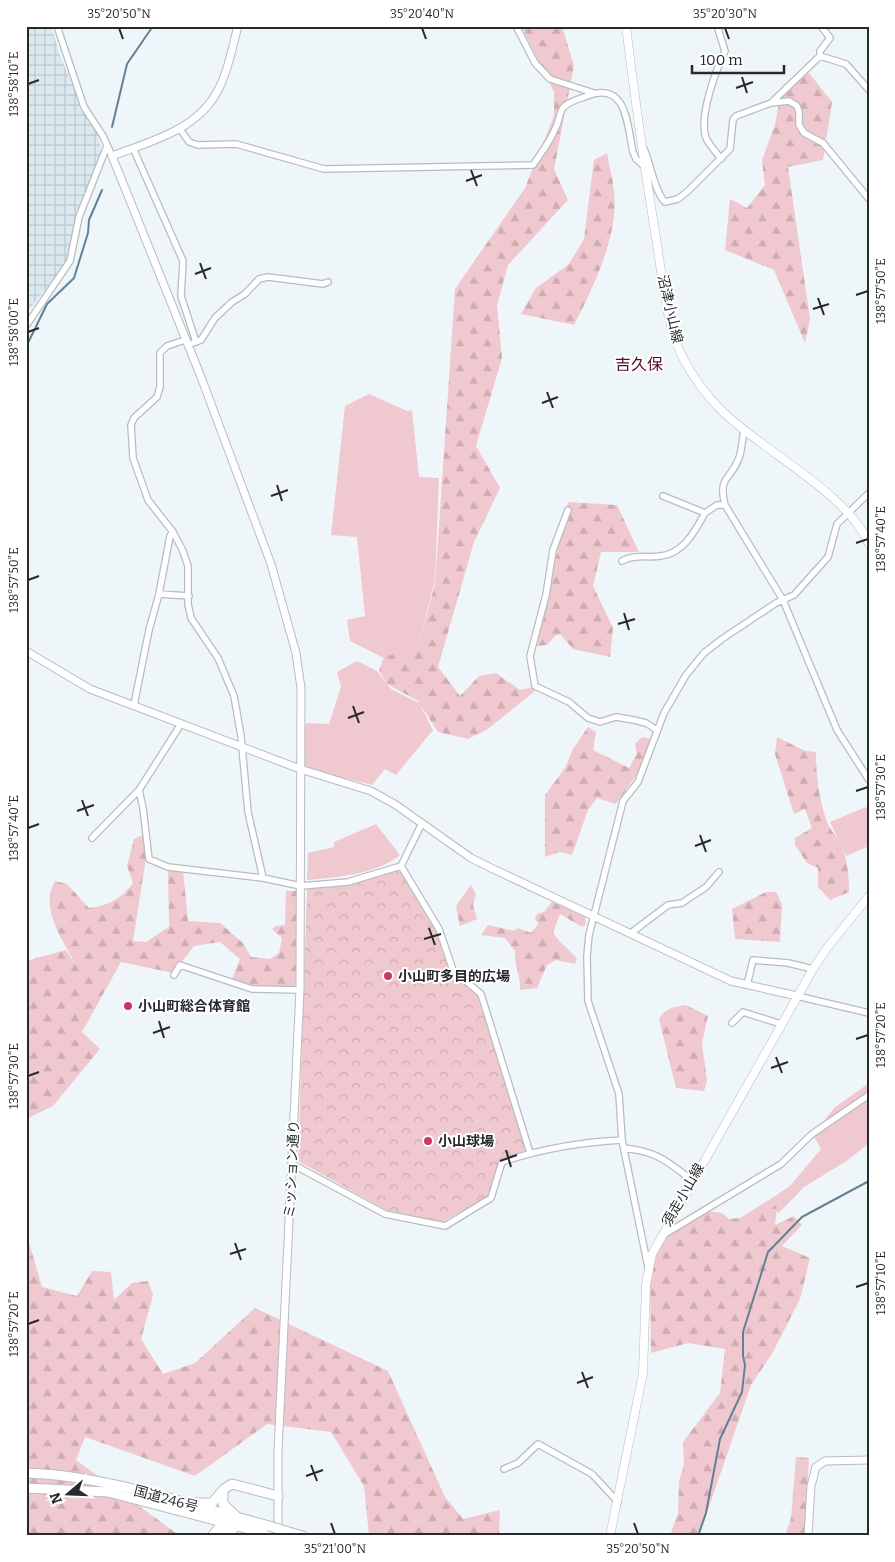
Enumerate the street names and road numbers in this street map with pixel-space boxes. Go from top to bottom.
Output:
street label: 沼津小山線 [654,273,686,345]
street label: ミッション通り [281,1120,303,1218]
street label: 須走小山線 [658,1160,708,1230]
street label: 国道246号 [132,1482,200,1516]

